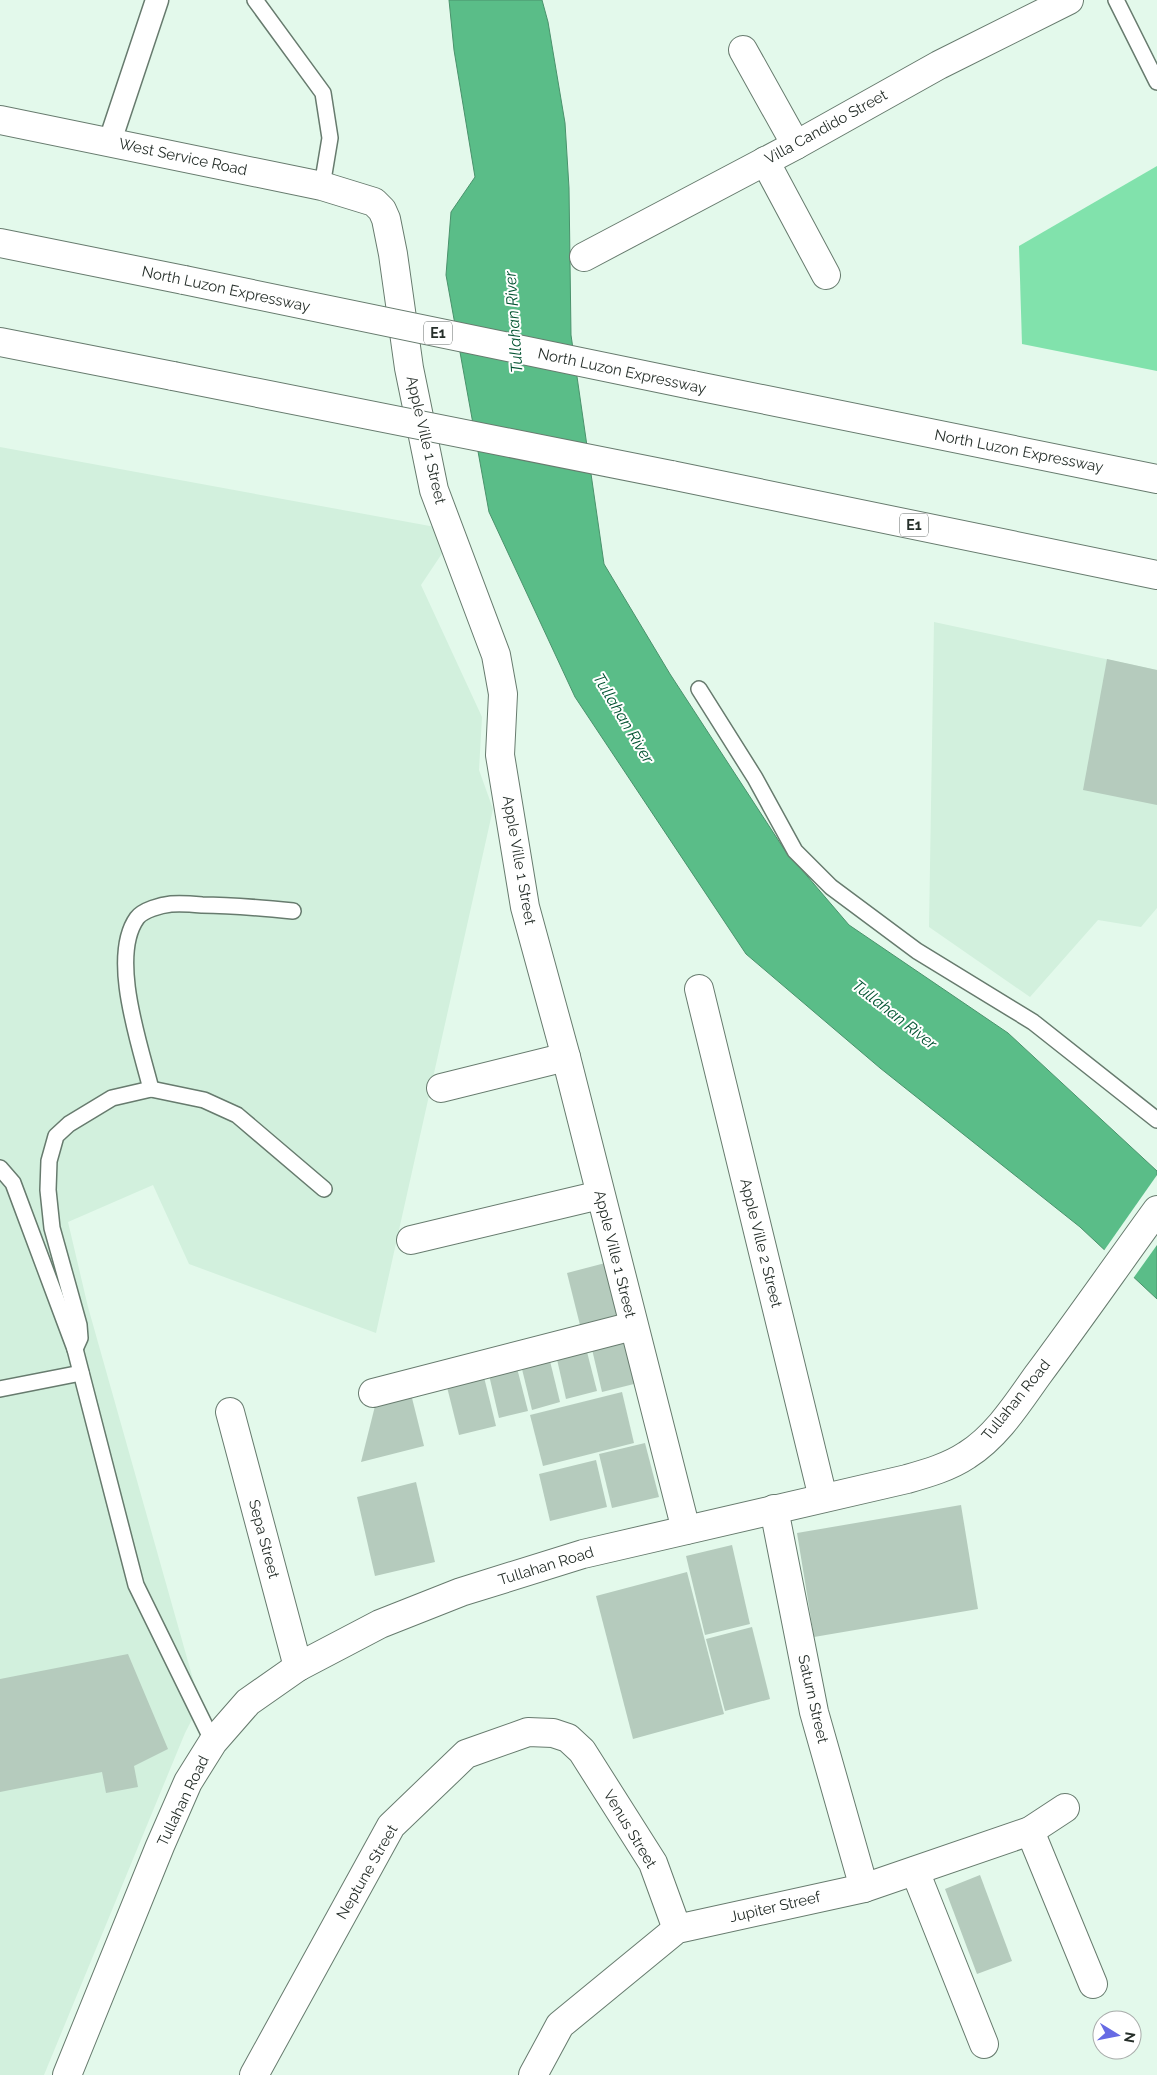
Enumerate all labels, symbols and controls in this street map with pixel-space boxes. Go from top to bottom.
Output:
street label: Villa Candido Street [762,86,890,168]
street label: West Service Road [117,135,249,179]
street label: North Luzon Expressway [140,262,312,316]
water label: Tullahan River [500,270,527,373]
road number: E1 [424,322,452,344]
street label: North Luzon Expressway [536,344,708,398]
street label: Apple Ville 1 Street [403,374,449,506]
street label: North Luzon Expressway [933,426,1105,476]
road number: E1 [900,514,928,536]
water label: Tullahan River [589,670,658,767]
street label: Apple Ville 1 Street [499,794,539,926]
water label: Tullahan River [849,976,941,1054]
street label: Apple Ville 2 Street [736,1177,786,1309]
street label: Apple Ville 1 Street [590,1188,640,1320]
street label: Tullahan Road [978,1356,1054,1444]
street label: Sepa Street [245,1498,283,1580]
street label: Tullahan Road [496,1543,596,1589]
street label: Saturn Street [794,1653,832,1745]
street label: Tullahan Road [153,1753,213,1849]
street label: Venus Street [600,1787,660,1871]
street label: Neptune Street [333,1821,401,1923]
street label: Jupiter Streef [728,1888,823,1926]
north arrow [1092,2010,1142,2060]
text: N [1121,2031,1139,2044]

